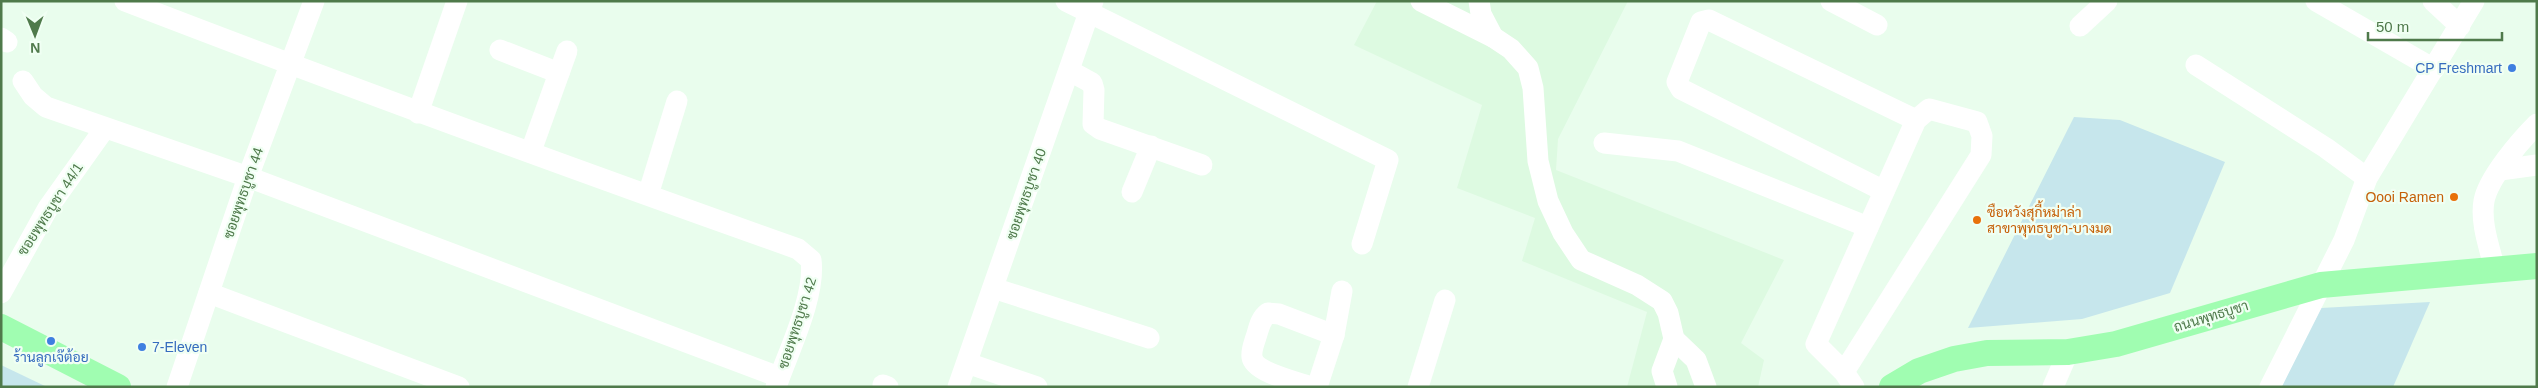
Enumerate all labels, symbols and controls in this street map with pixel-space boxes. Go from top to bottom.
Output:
north arrow [10,10,60,60]
scale bar [2368,10,2502,42]
text: 50 m [2376,18,2409,35]
text: N [30,40,40,56]
place label: CP Freshmart [2415,60,2502,76]
marker: CP Freshmart [2506,62,2518,74]
street label: ซอยพุทธบูชา 44 [220,145,268,241]
street label: ซอยพุทธบูชา 40 [1003,146,1051,242]
street label: ซอยพุทธบูชา 44/1 [14,160,88,259]
place label: Oooi Ramen [2365,189,2444,205]
marker: Oooi Ramen [2448,191,2460,203]
place label: ซือหวังสุกี้หม่าล่า สาขาพุทธบูชา-บางมด [1987,200,2112,238]
marker: ซือหวังสุกี้หม่าล่า สาขาพุทธบูชา-บางมด [1971,214,1983,226]
street label: ซอยพุทธบูชา 42 [775,275,821,371]
street label: ถนนพุทธบูชา [2172,297,2251,337]
marker: ร้านลูกเจ๊ต้อย [45,335,57,347]
place label: 7-Eleven [152,339,207,355]
marker: 7-Eleven [136,341,148,353]
place label: ร้านลูกเจ๊ต้อย [13,348,89,367]

